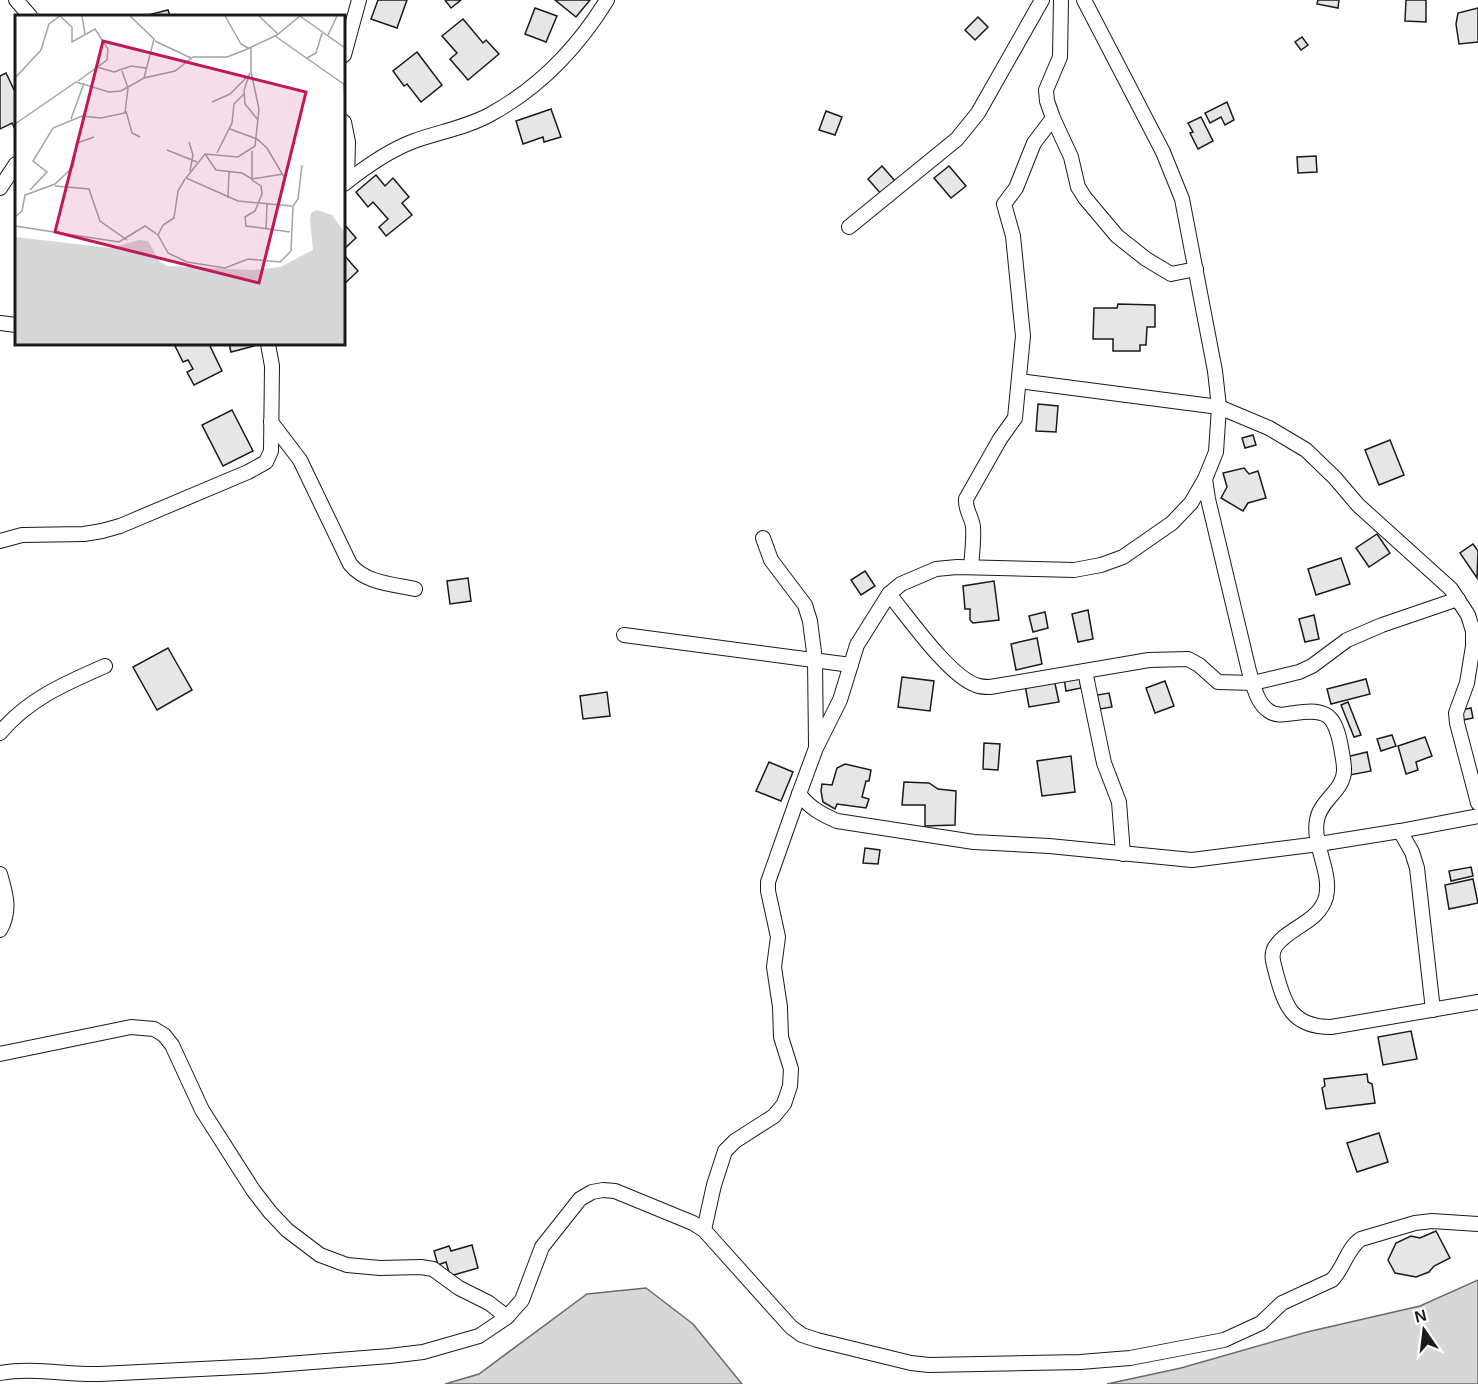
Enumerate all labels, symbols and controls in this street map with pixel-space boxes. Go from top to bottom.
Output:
inset map [15,15,345,345]
north arrow [1394,1300,1454,1360]
text: N [1413,1306,1428,1326]

